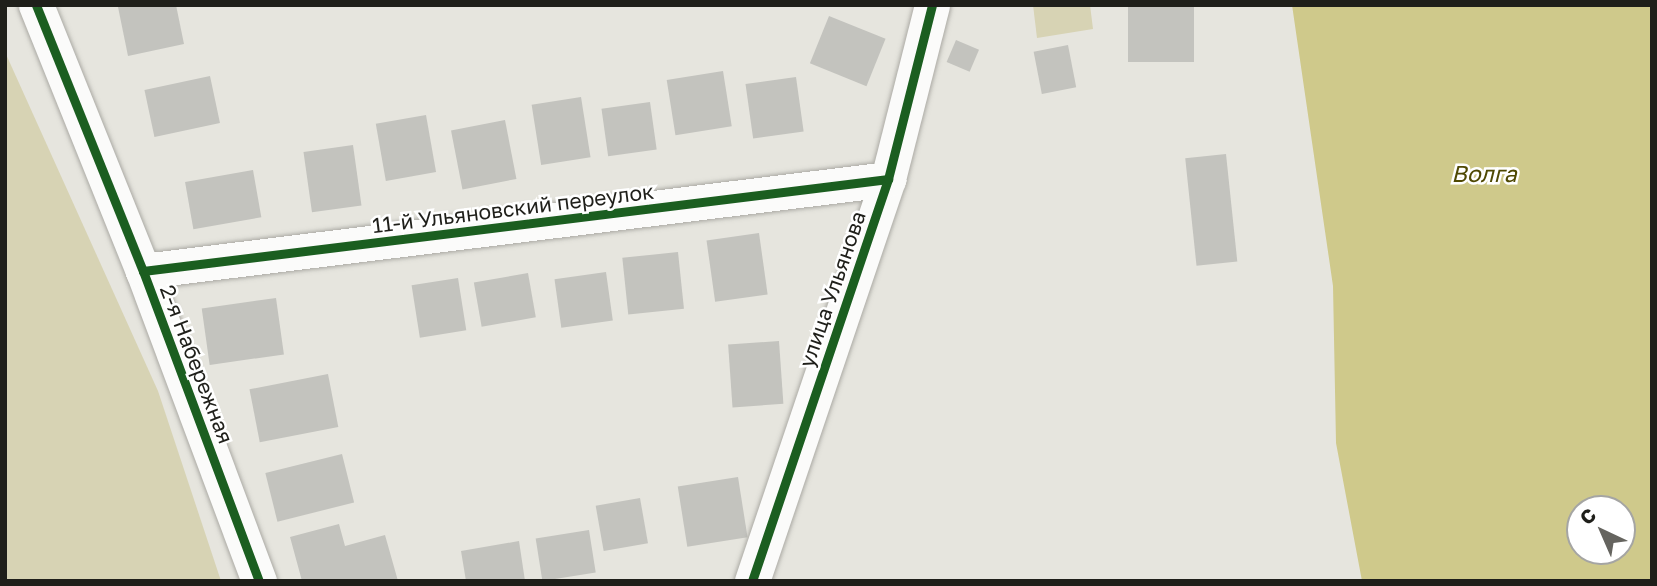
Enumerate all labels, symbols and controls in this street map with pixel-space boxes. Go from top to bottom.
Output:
water label: Волга [1451,159,1517,187]
street label: 11-й Ульяновский переулок [371,178,655,238]
street label: улица Ульянова [793,208,871,370]
street label: 2-я Набережная [155,281,239,447]
north arrow [1566,495,1636,565]
text: С [1575,503,1600,529]

